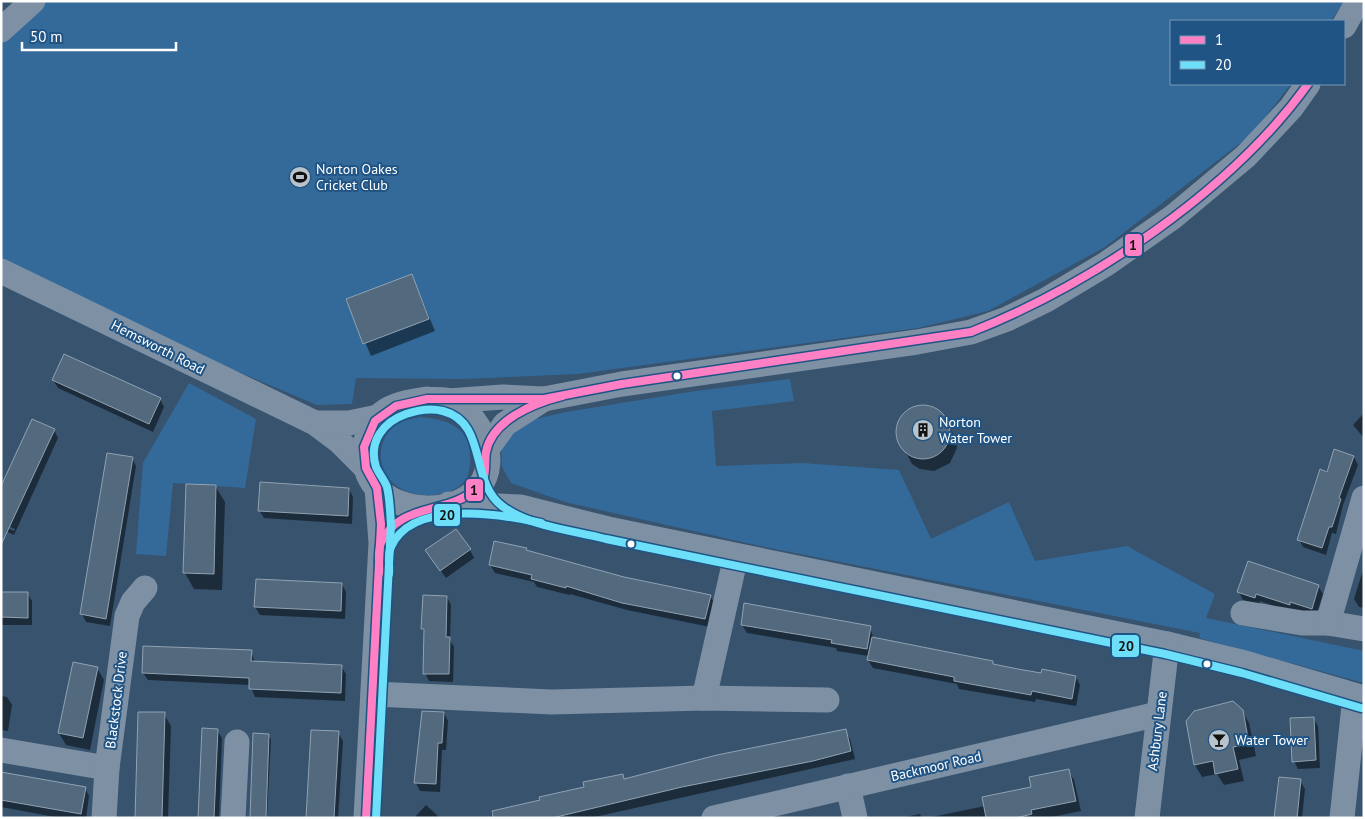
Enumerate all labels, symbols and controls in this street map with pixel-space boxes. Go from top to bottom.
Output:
scale bar [22,20,176,52]
legend [1170,20,1345,85]
text: 50 m [30,27,63,46]
text: 1 [1215,30,1223,49]
text: 20 [1215,55,1231,74]
place label: Norton Oakes Cricket Club [316,160,398,194]
sports icon: Norton Oakes Cricket Club [288,165,312,189]
line badge: 1 [1124,233,1143,257]
text: 1 [1129,236,1137,254]
street label: Hemsworth Road [108,316,208,378]
unlabelled marker [672,371,682,381]
place label: Norton Water Tower [939,413,1012,447]
building icon: Norton Water Tower [911,418,935,442]
line badge: 1 [465,478,484,502]
text: 1 [470,481,478,499]
line badge: 20 [433,503,461,527]
text: 20 [439,506,455,524]
unlabelled marker [626,539,636,549]
line badge: 20 [1111,634,1140,658]
text: 20 [1118,637,1134,655]
street label: Blackstock Drive [101,650,131,750]
unlabelled marker [1202,659,1212,669]
street label: Ashbury Lane [1143,690,1171,772]
bar icon: Water Tower [1207,728,1231,752]
place label: Water Tower [1235,731,1308,749]
street label: Backmoor Road [889,747,983,785]

